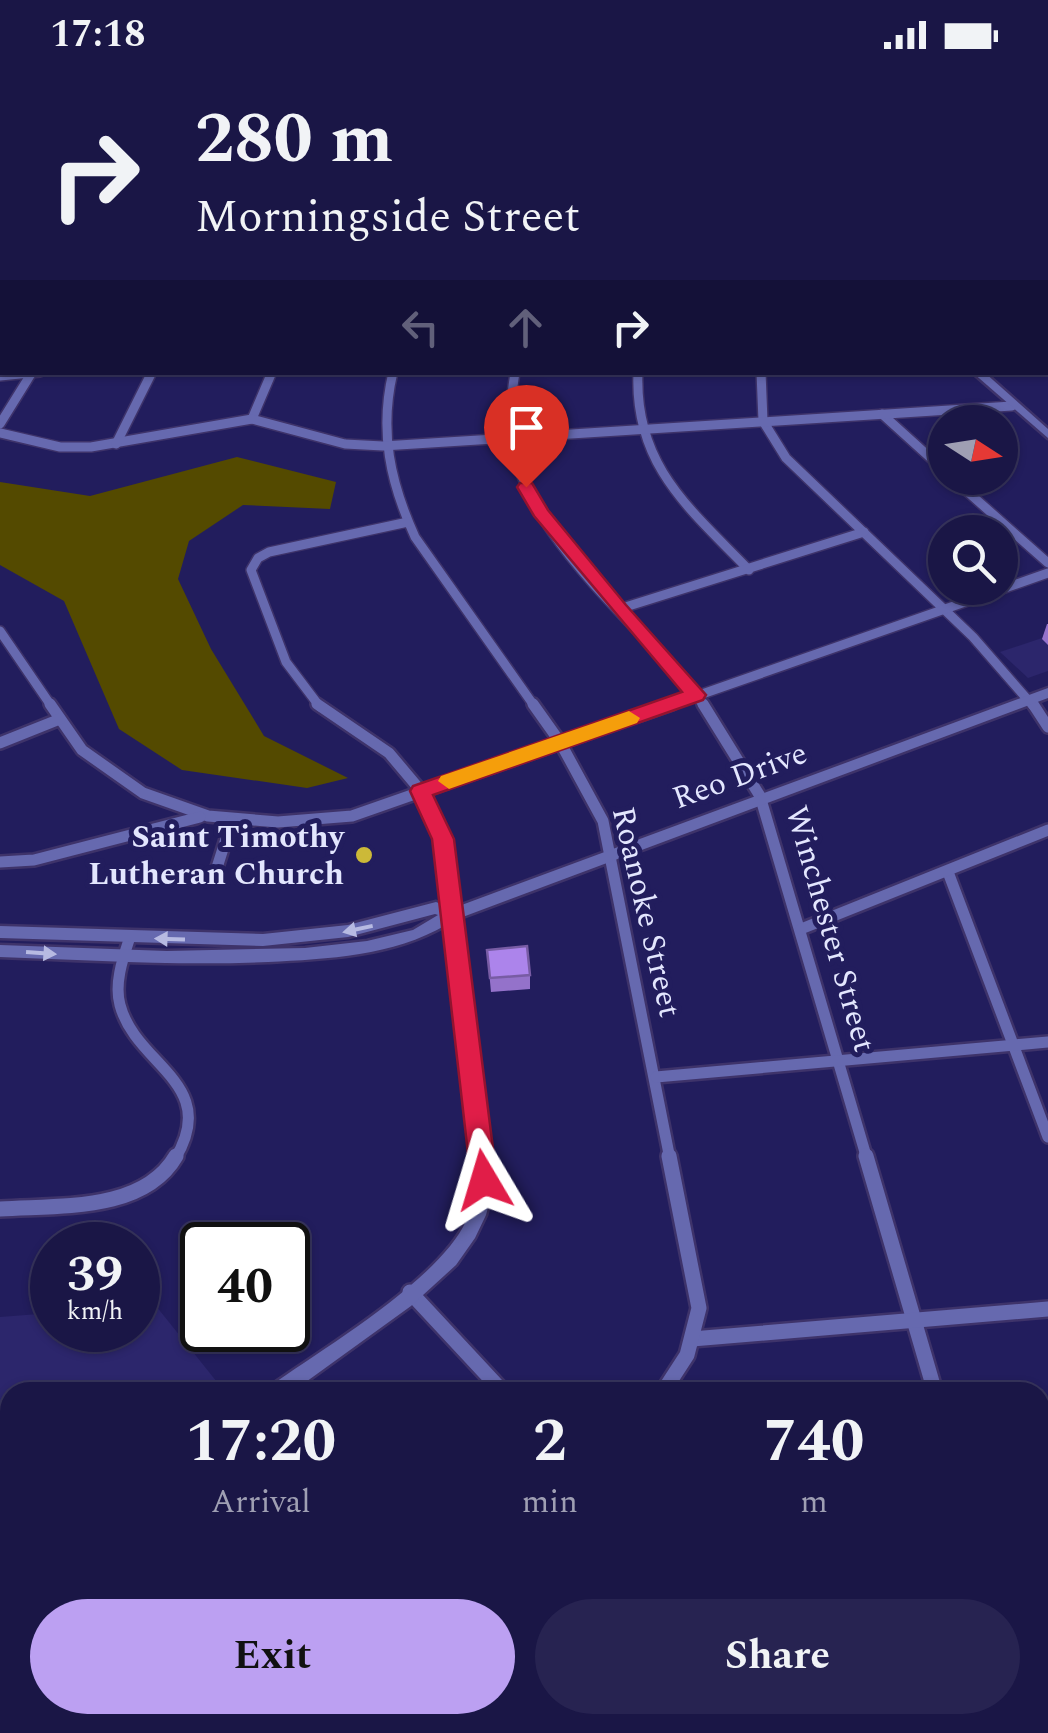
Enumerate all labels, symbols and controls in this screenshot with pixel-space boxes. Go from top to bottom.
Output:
text: 17:18 [50,6,145,64]
text: 280 m [195,87,393,193]
icon: right [30,110,160,240]
text: Morningside Street [195,183,580,252]
icon: left [393,300,448,355]
icon: ahead [498,300,553,355]
icon: right [603,300,658,355]
pin [484,385,569,488]
icon: arrive [499,400,554,455]
north arrow [928,405,1018,495]
map controls [928,405,1018,605]
button: search [928,515,1018,605]
street label: Reo Drive [666,729,814,823]
street label: Winchester Street [771,800,889,1058]
street label: Roanoke Street [598,802,694,1022]
place label: Saint Timothy Lutheran Church [88,813,346,899]
marker: Saint Timothy Lutheran Church [353,844,375,866]
one-way arrow [342,922,373,938]
one-way arrow [153,930,185,946]
one-way arrow [25,945,57,961]
position arrow [432,1128,536,1232]
speed limit sign: 40 [180,1222,310,1352]
text: 39 [67,1237,123,1313]
text: km/h [67,1293,123,1331]
text: 17:20 [186,1396,336,1488]
text: 2 [533,1396,567,1488]
text: 740 [763,1396,864,1488]
text: Arrival [211,1478,311,1527]
text: min [522,1478,578,1527]
text: m [800,1478,828,1527]
button: Exit [30,1599,515,1714]
button: Share [535,1599,1020,1714]

